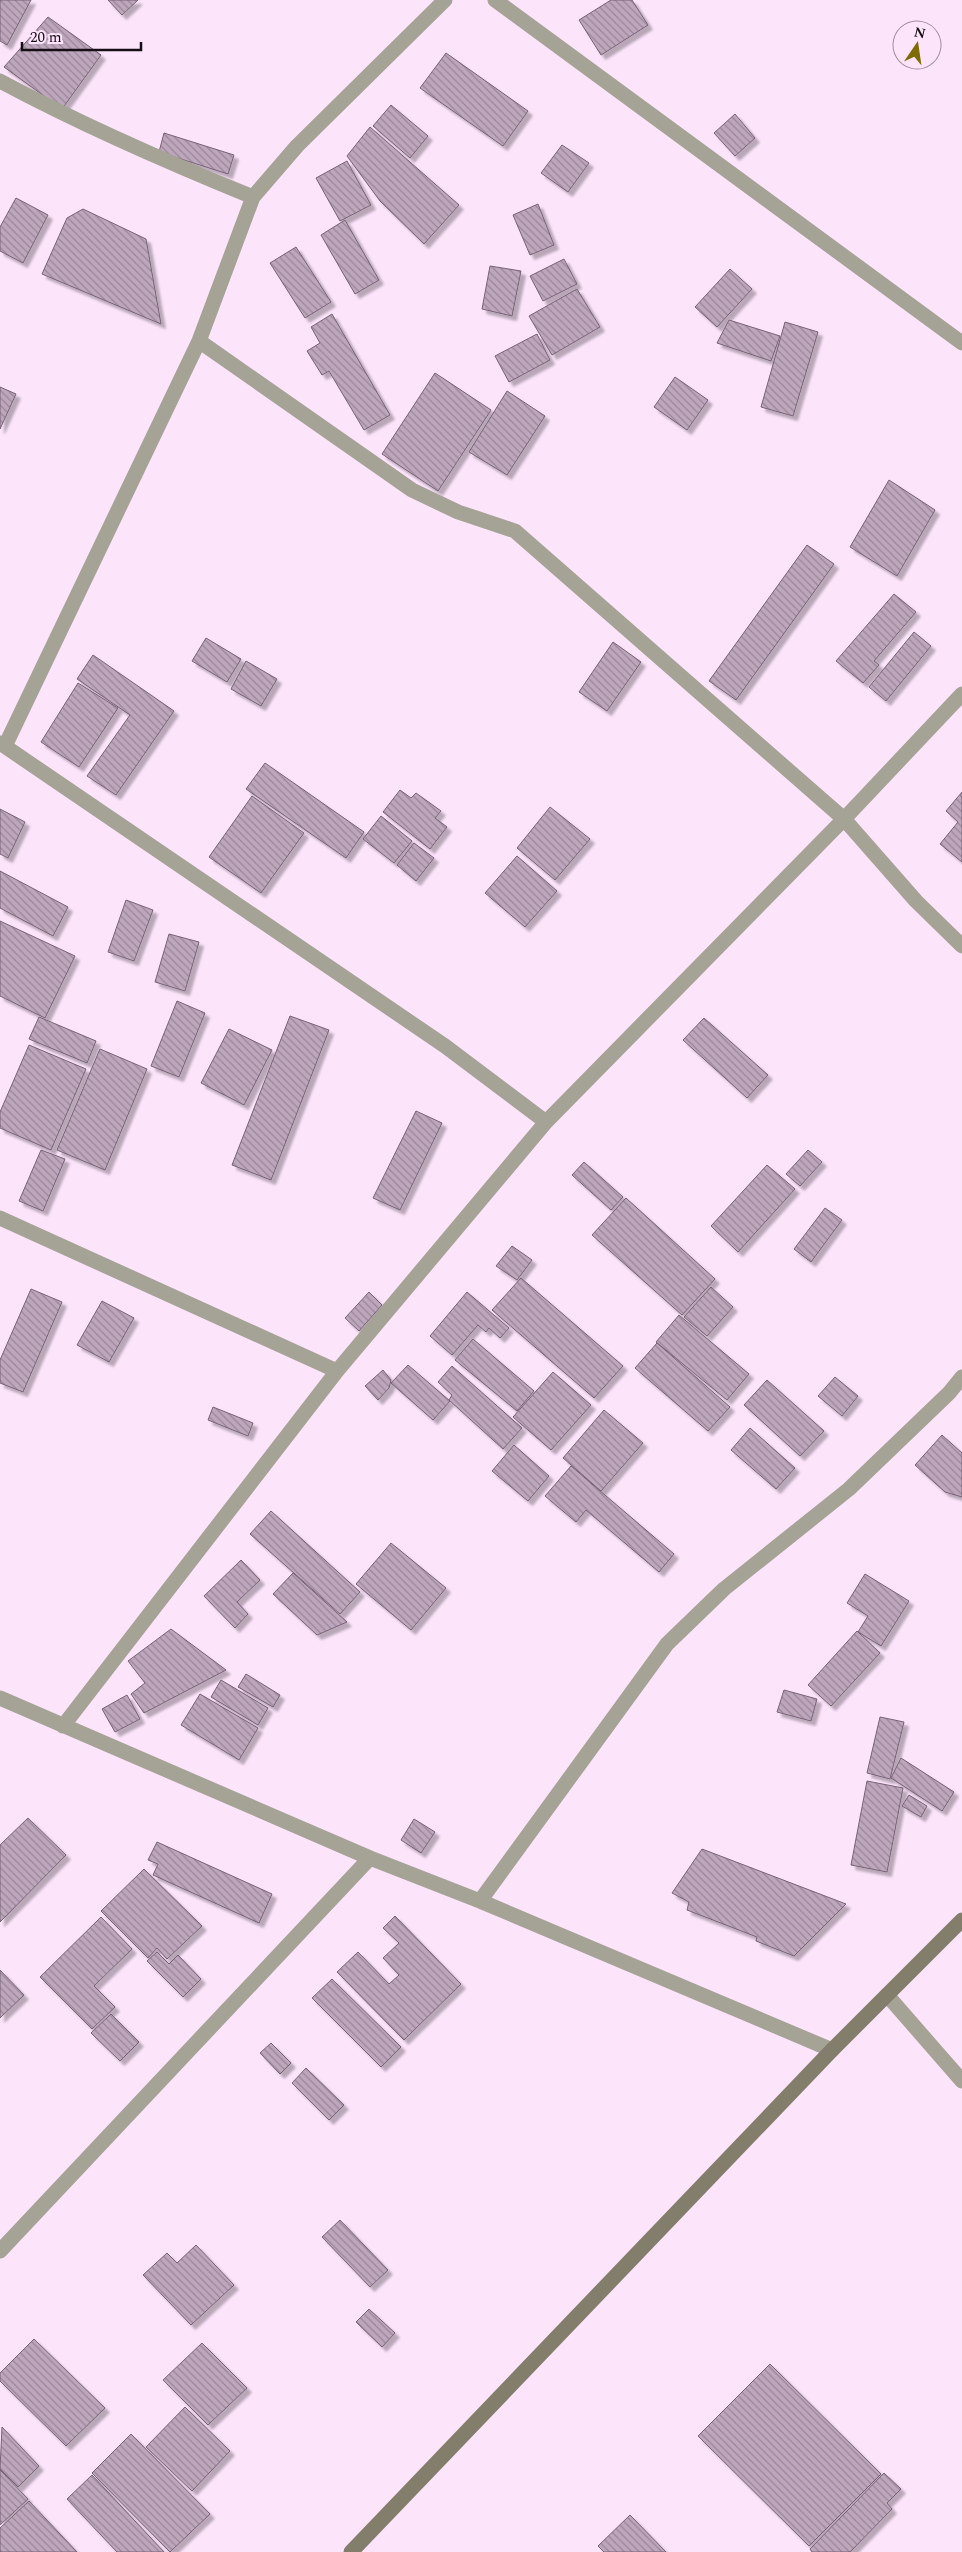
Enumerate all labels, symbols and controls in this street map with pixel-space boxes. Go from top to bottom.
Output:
scale bar [22,20,141,52]
north arrow [892,20,942,70]
text: N [912,21,928,44]
text: 20 m [30,26,62,49]

